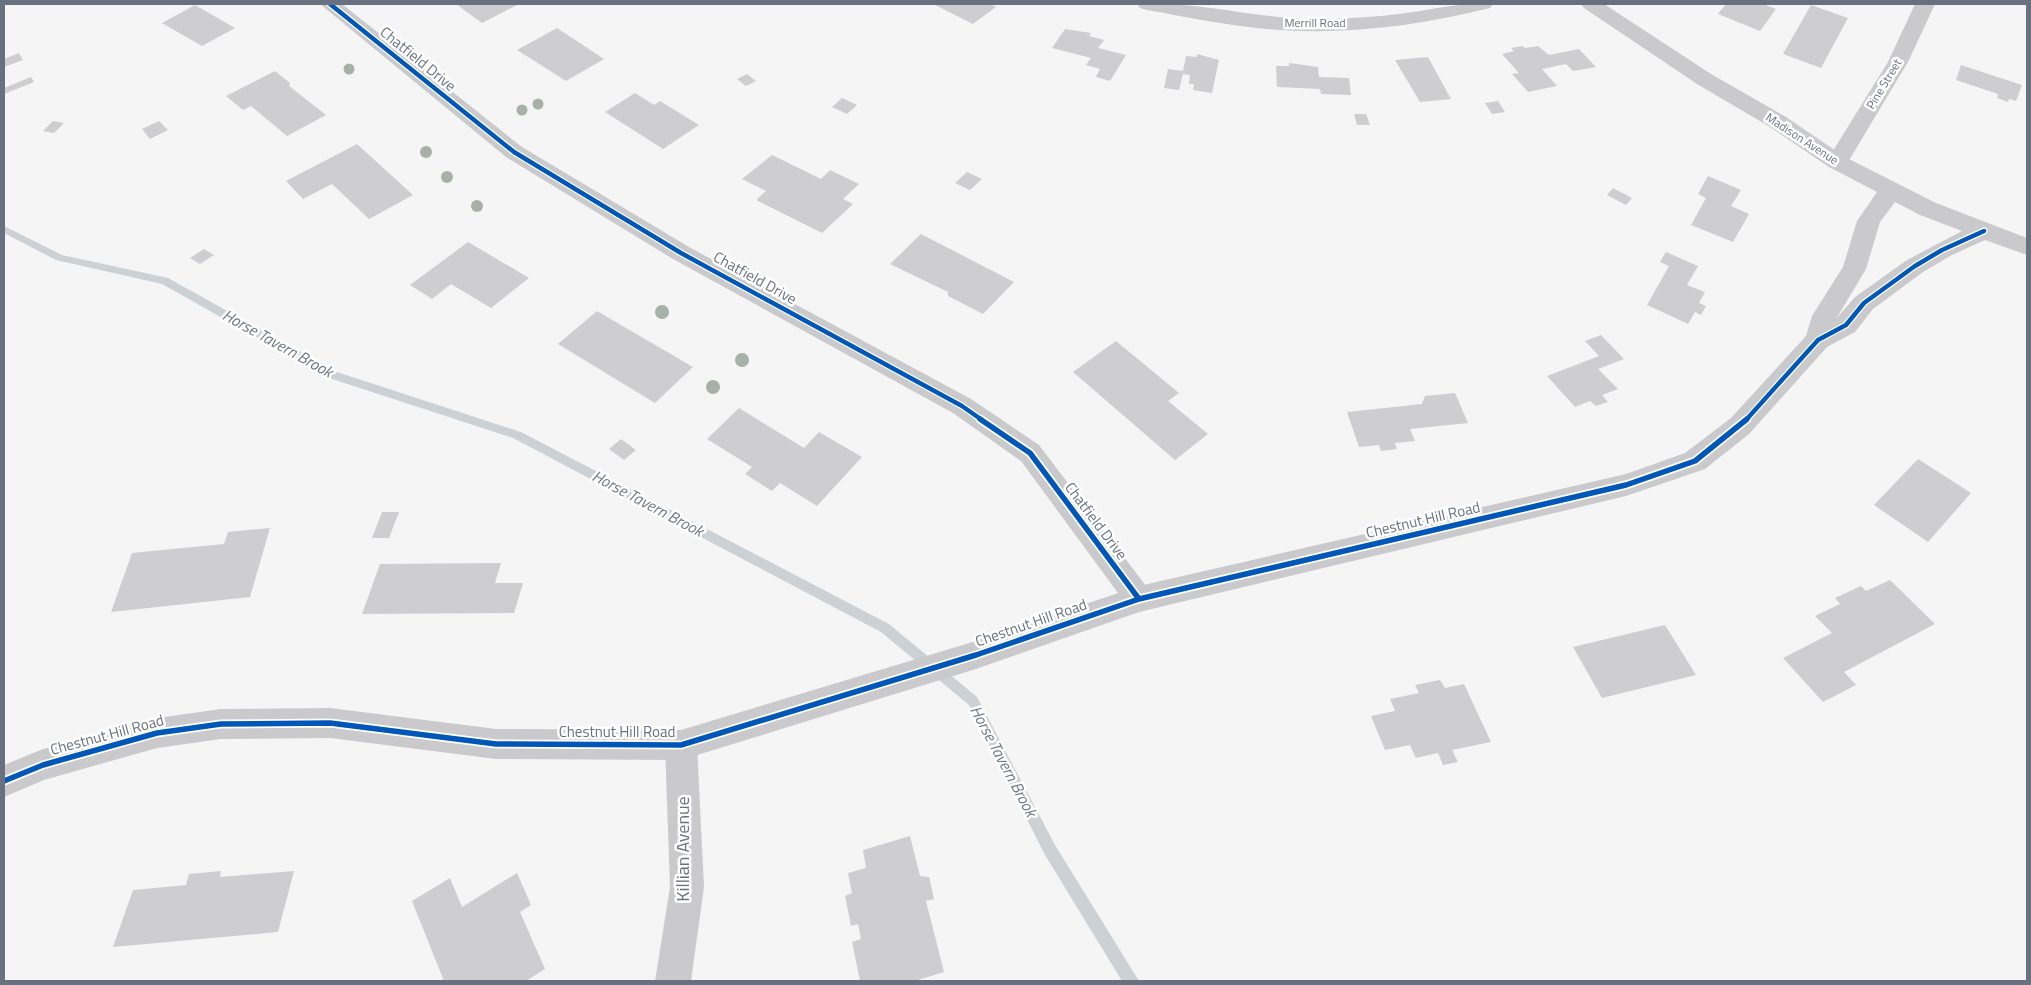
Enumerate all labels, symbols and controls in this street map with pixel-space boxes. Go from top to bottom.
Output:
street label: Merrill Road [1284,13,1346,32]
street label: Chatfield Drive [375,21,461,97]
street label: Pine Street [1861,54,1906,113]
street label: Madison Avenue [1762,108,1843,169]
street label: Chatfield Drive [709,245,801,310]
water label: Horse Tavern Brook [218,303,339,384]
water label: Horse Tavern Brook [588,464,710,543]
street label: Chatfield Drive [1059,477,1133,564]
street label: Chestnut Hill Road [1363,495,1482,544]
street label: Chestnut Hill Road [972,593,1090,652]
water label: Horse Tavern Brook [965,701,1044,823]
street label: Chestnut Hill Road [48,708,166,761]
street label: Chestnut Hill Road [559,720,675,743]
street label: Killian Avenue [669,796,696,902]

